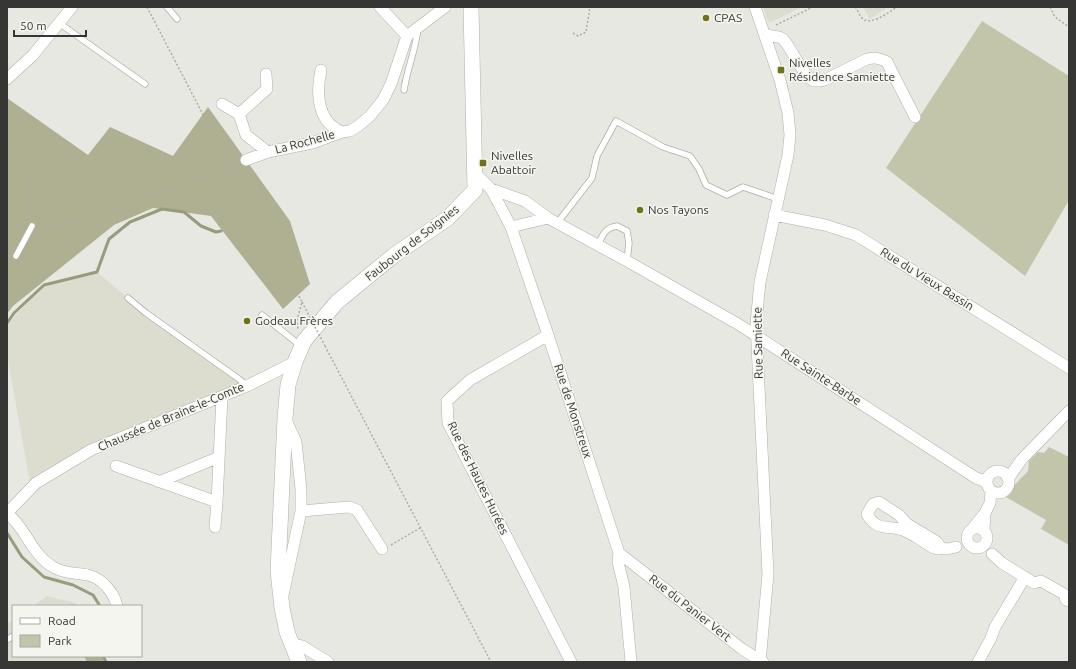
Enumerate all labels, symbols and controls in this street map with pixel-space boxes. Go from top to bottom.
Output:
place label: CPAS [714,11,742,24]
scale bar [14,12,86,38]
marker: CPAS [701,13,711,23]
text: 50 m [20,19,47,32]
place label: Nivelles Résidence Samiette [789,56,895,83]
marker: Nivelles Résidence Samiette [776,65,786,75]
street label: La Rochelle [273,127,336,156]
place label: Nivelles Abattoir [491,149,536,176]
marker: Nivelles Abattoir [478,158,488,168]
street label: Faubourg de Soignies [362,202,461,283]
place label: Nos Tayons [648,203,709,216]
marker: Nos Tayons [635,205,645,215]
street label: Rue du Vieux Bassin [878,245,976,313]
street label: Rue Samiette [750,307,765,379]
place label: Godeau Frères [255,314,333,327]
marker: Godeau Frères [242,316,252,326]
street label: Rue Sainte-Barbe [779,346,864,407]
street label: Rue de Monstreux [552,362,595,460]
street label: Chaussée de Braine-le-Comte [96,380,246,453]
street label: Rue des Hautes Hurées [445,419,512,536]
street label: Rue du Panier Vert [647,572,734,644]
legend [12,605,142,657]
text: Road [48,614,76,627]
text: Park [48,634,72,647]

